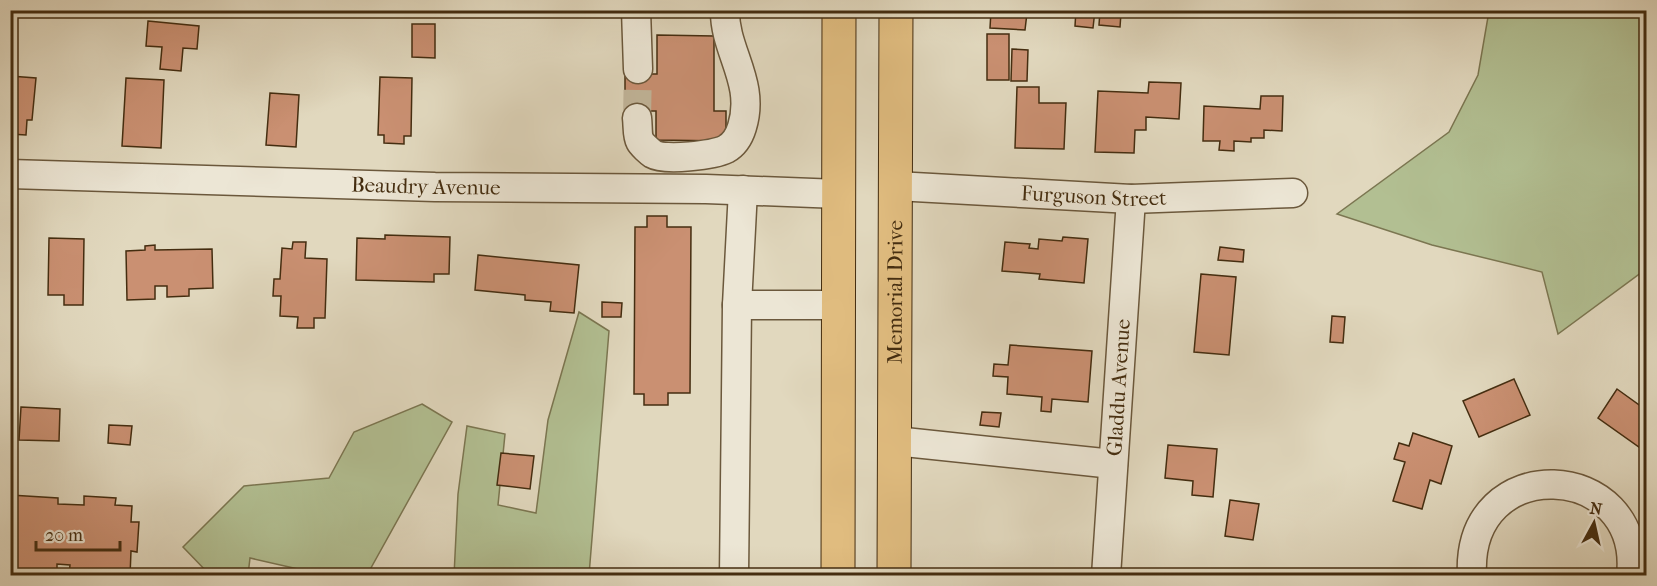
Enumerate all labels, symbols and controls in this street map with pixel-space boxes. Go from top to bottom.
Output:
street label: Beaudry Avenue [351,172,501,199]
street label: Furguson Street [1020,181,1168,211]
street label: Memorial Drive [883,220,907,364]
street label: Gladdu Avenue [1102,318,1135,457]
north arrow [1564,493,1624,553]
text: N [1589,498,1604,519]
scale bar [36,514,120,552]
text: 20 m [45,525,83,546]

